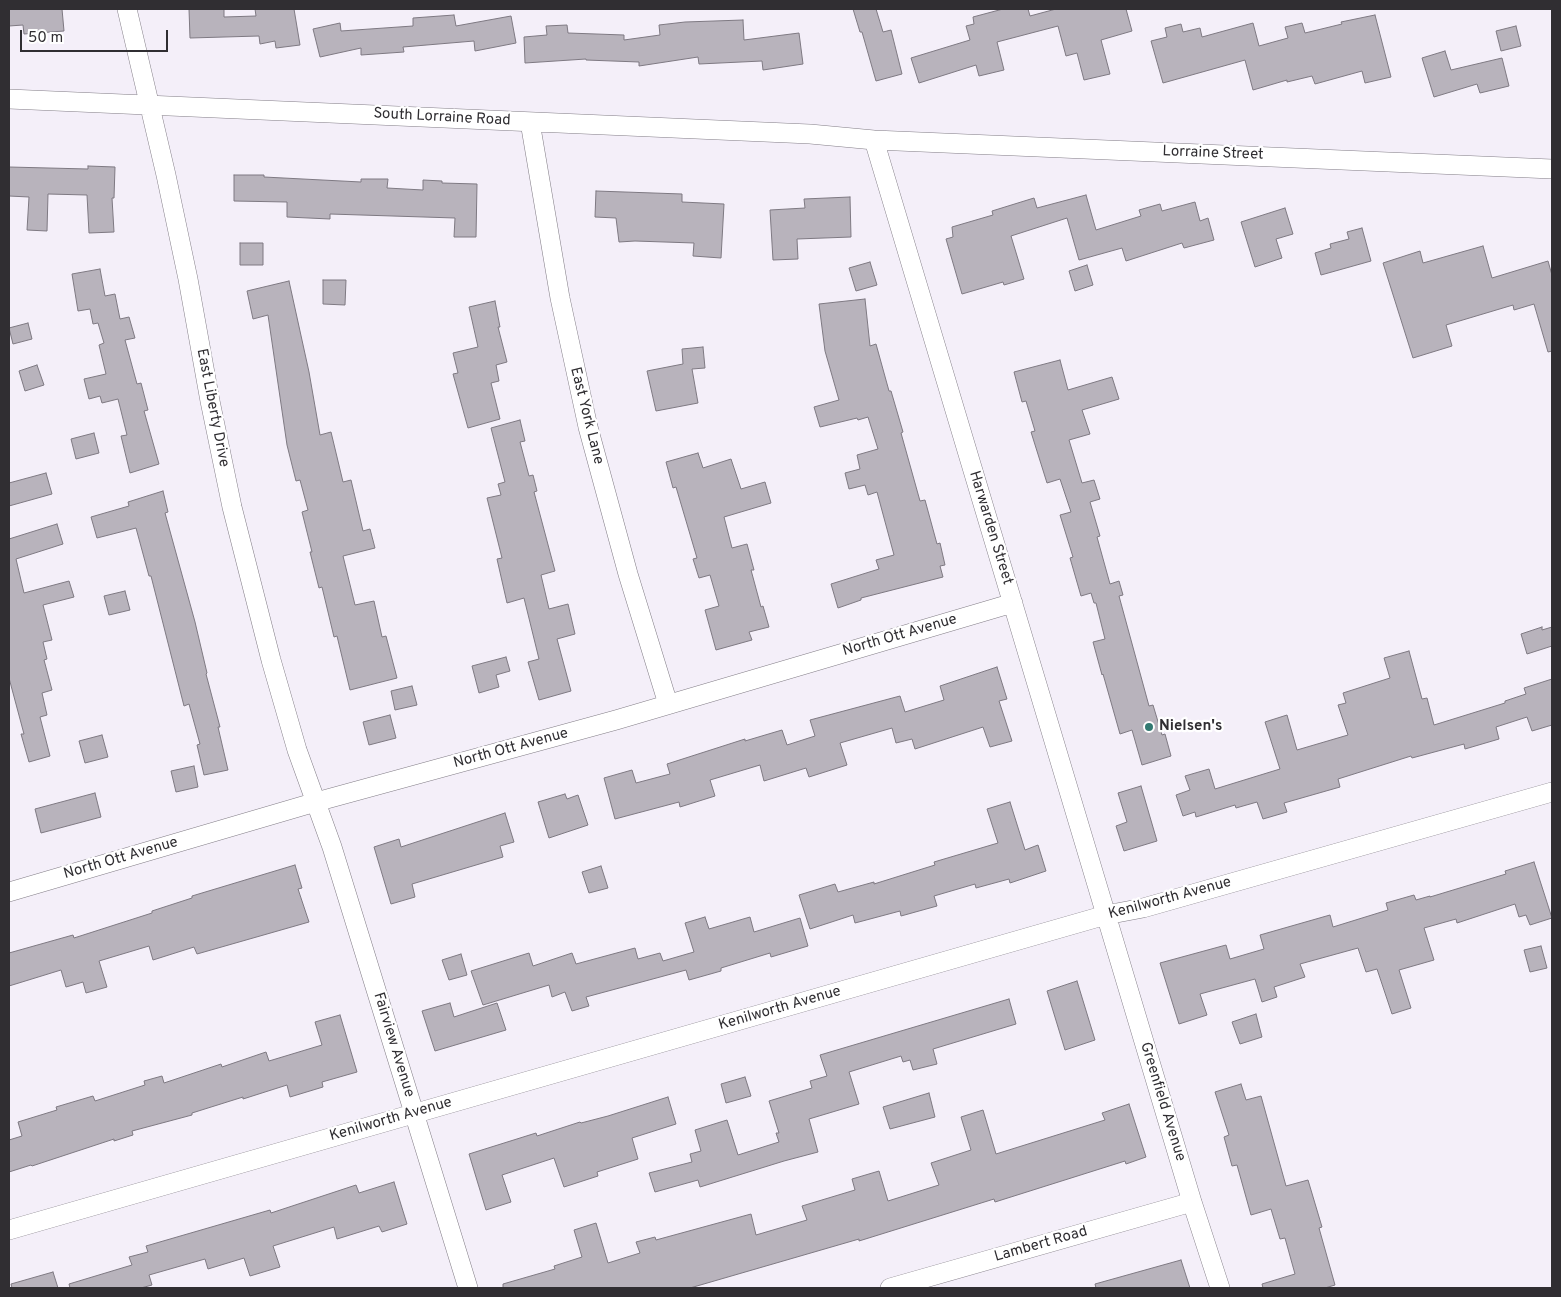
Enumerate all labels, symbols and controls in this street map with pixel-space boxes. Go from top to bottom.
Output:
scale bar [22,20,170,52]
text: 50 m [28,29,63,48]
street label: South Lorraine Road [373,105,511,131]
street label: Lorraine Street [1162,143,1264,165]
street label: East Liberty Drive [192,347,232,469]
street label: East York Lane [565,365,607,467]
street label: Harwarden Street [964,469,1016,587]
street label: North Ott Avenue [841,611,959,661]
place label: Nielsen's [1159,718,1222,736]
marker: Nielsen's [1143,721,1155,733]
street label: North Ott Avenue [452,725,570,773]
street label: North Ott Avenue [62,834,180,884]
street label: Kenilworth Avenue [1107,874,1233,924]
street label: Kenilworth Avenue [717,983,843,1035]
street label: Fairview Avenue [369,990,417,1100]
street label: Greenfield Avenue [1135,1040,1189,1164]
street label: Kenilworth Avenue [328,1094,454,1146]
street label: Lambert Road [992,1223,1090,1267]

